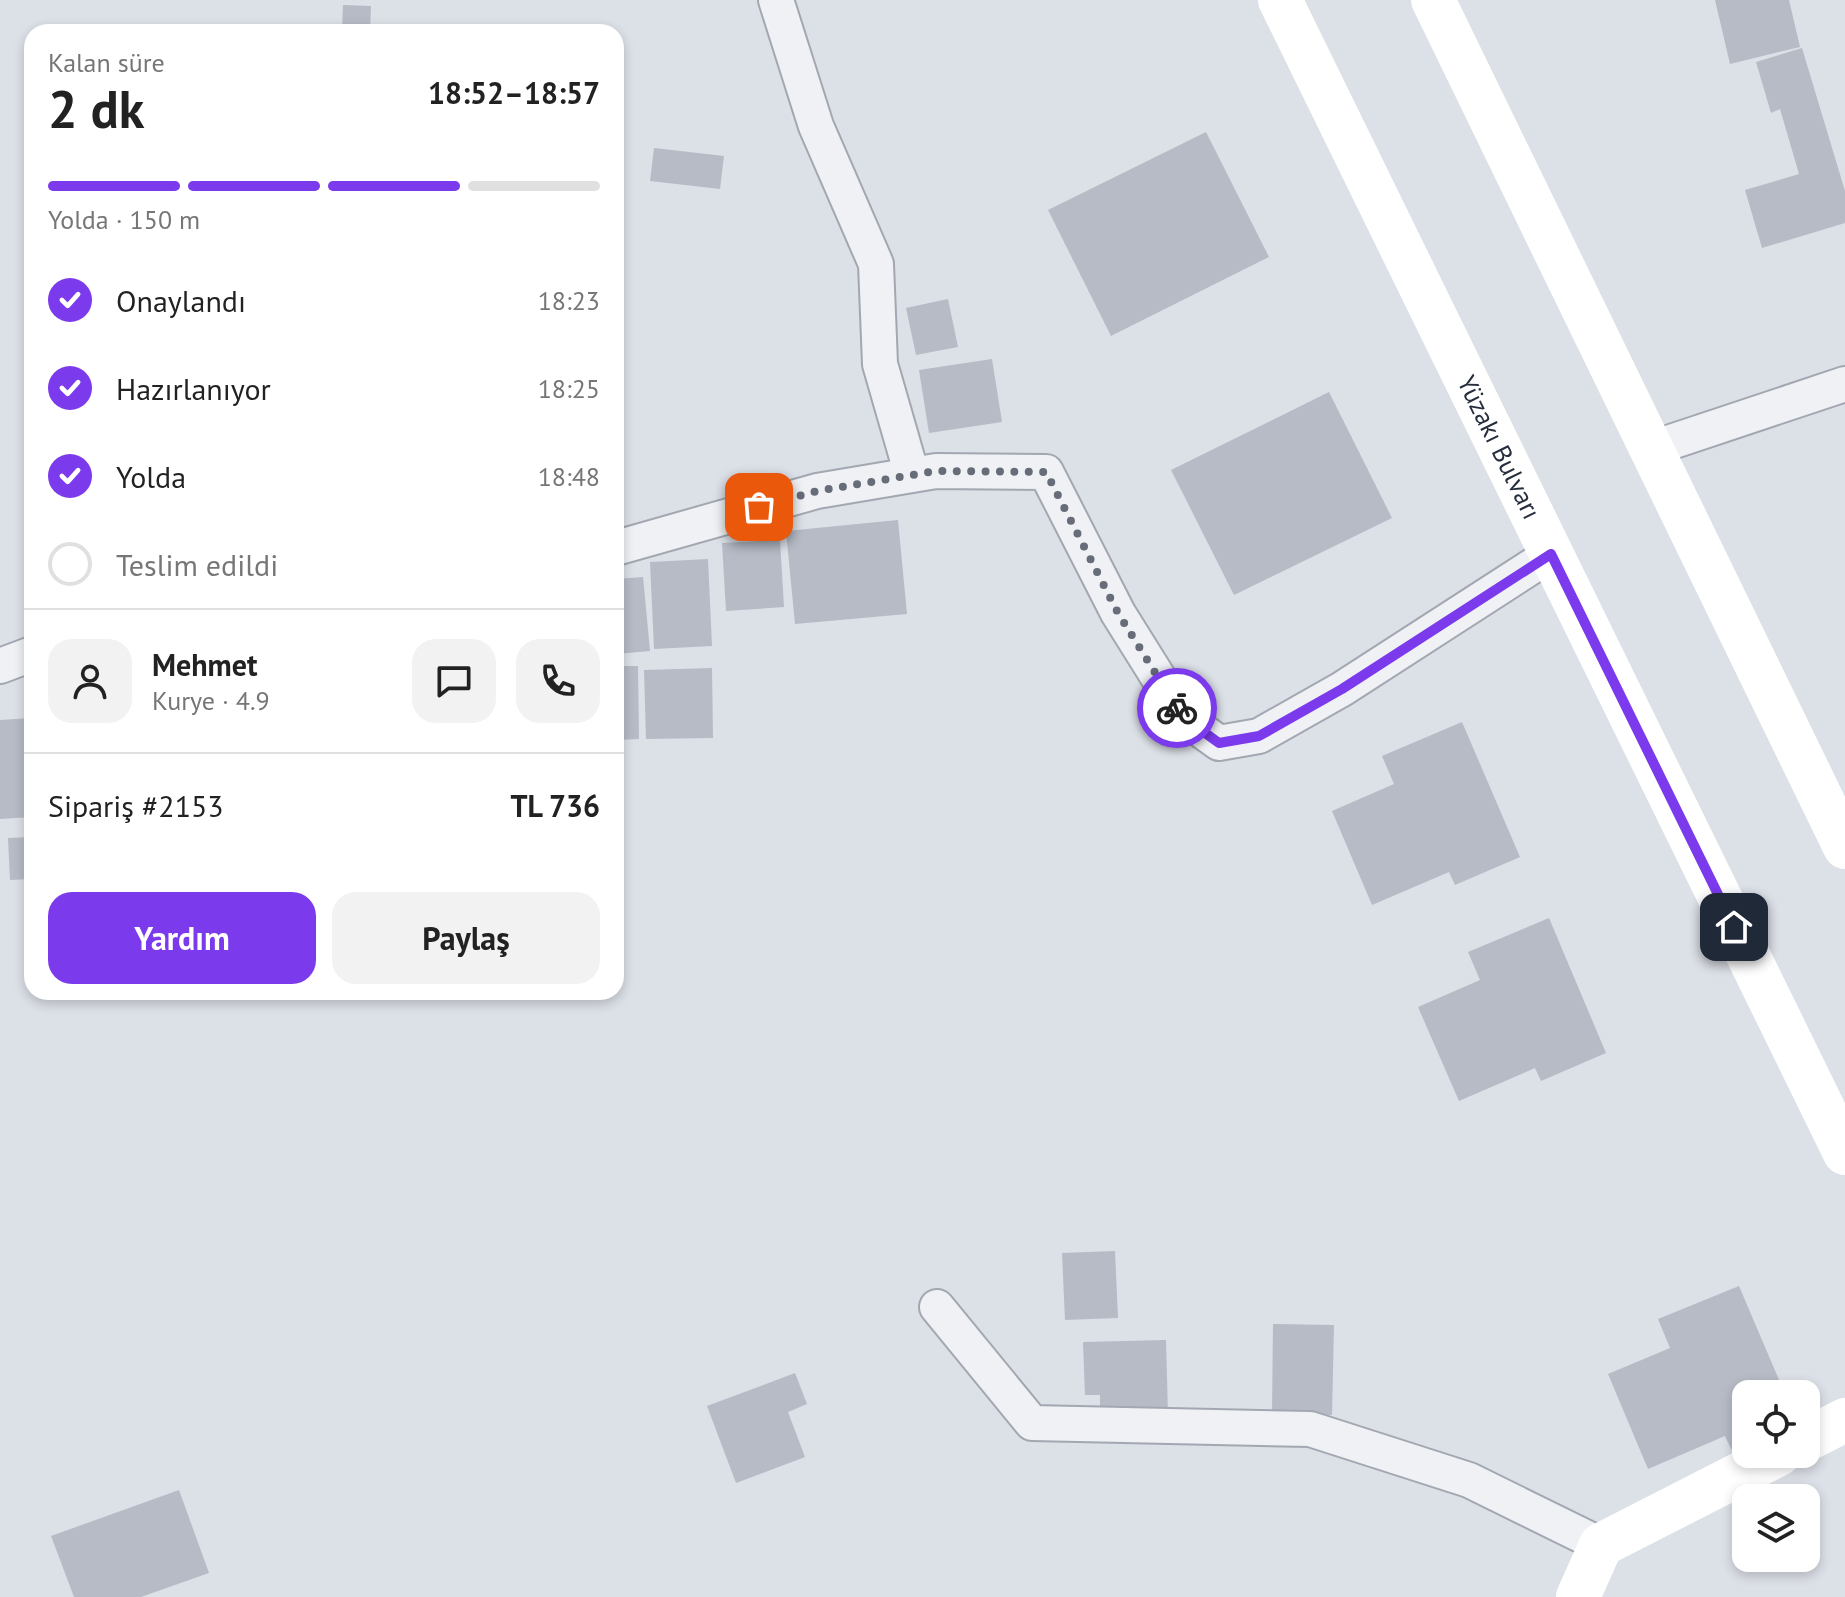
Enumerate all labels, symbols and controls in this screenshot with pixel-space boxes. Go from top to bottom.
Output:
text: Kalan süre [48,46,165,79]
text: 18:52–18:57 [428,73,600,112]
text: 2 dk [48,75,144,142]
text: Yolda · 150 m [48,203,200,236]
icon: check [48,278,92,322]
text: Onaylandı [116,281,246,320]
text: 18:23 [538,284,600,317]
icon: check [48,366,92,410]
text: Hazırlanıyor [116,369,271,408]
street label: Yüzakı Bulvarı [1450,370,1549,524]
text: 18:25 [538,372,600,405]
icon: check [48,454,92,498]
text: Yolda [116,457,186,496]
text: 18:48 [538,460,600,493]
pin [725,473,793,541]
icon: bag [737,485,781,529]
text: Teslim edildi [116,545,278,584]
button: person [48,639,132,723]
button: chat [412,639,496,723]
button: phone [516,639,600,723]
text: Mehmet [152,645,257,684]
courier [1137,668,1217,748]
text: Kurye · 4.9 [152,684,270,717]
icon: bike [1155,686,1199,730]
text: Sipariş #2153 [48,786,224,825]
text: TL 736 [510,786,600,825]
button: Yardım [48,892,316,984]
button: Paylaş [332,892,600,984]
pin [1700,893,1768,961]
icon: home [1712,905,1756,949]
map controls [1732,1380,1820,1572]
button: locate [1732,1380,1820,1468]
button: layers [1732,1484,1820,1572]

